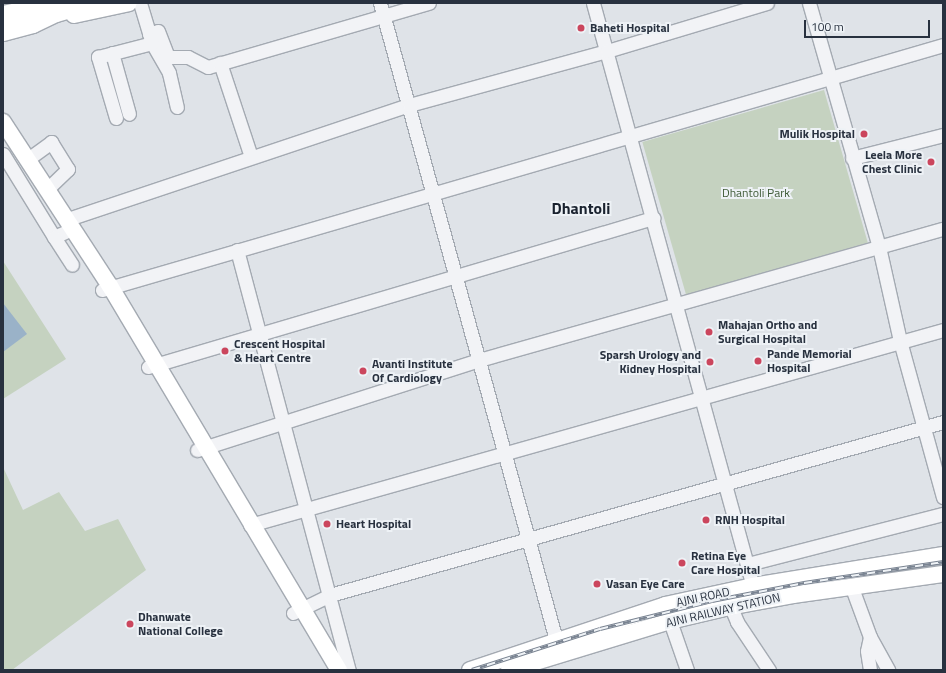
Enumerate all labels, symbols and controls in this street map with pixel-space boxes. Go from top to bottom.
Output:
scale bar [806,12,932,38]
text: 100 m [811,17,844,36]
place label: Baheti Hospital [590,21,670,35]
marker: Baheti Hospital [575,22,587,34]
place label: Mulik Hospital [779,127,855,141]
marker: Mulik Hospital [858,128,870,140]
place label: Leela More Chest Clinic [862,148,922,176]
marker: Leela More Chest Clinic [925,156,937,168]
park label: Dhantoli Park [722,186,790,200]
district label: Dhantoli [552,198,610,218]
place label: Mahajan Ortho and Surgical Hospital [718,318,817,346]
marker: Mahajan Ortho and Surgical Hospital [703,326,715,338]
place label: Crescent Hospital & Heart Centre [234,337,325,365]
marker: Crescent Hospital & Heart Centre [219,345,231,357]
place label: Pande Memorial Hospital [767,347,852,375]
place label: Sparsh Urology and Kidney Hospital [600,348,701,376]
marker: Pande Memorial Hospital [752,355,764,367]
marker: Sparsh Urology and Kidney Hospital [704,356,716,368]
place label: Avanti Institute Of Cardiology [372,357,453,385]
marker: Avanti Institute Of Cardiology [357,365,369,377]
place label: RNH Hospital [715,513,785,527]
marker: RNH Hospital [700,514,712,526]
place label: Heart Hospital [336,517,411,531]
marker: Heart Hospital [321,518,333,530]
place label: Retina Eye Care Hospital [691,549,760,577]
marker: Retina Eye Care Hospital [676,557,688,569]
place label: Vasan Eye Care [606,577,685,591]
marker: Vasan Eye Care [591,578,603,590]
street label: AJNI ROAD [675,584,731,610]
street label: AJNI RAILWAY STATION [664,590,782,630]
place label: Dhanwate National College [138,610,223,638]
marker: Dhanwate National College [125,619,135,629]

